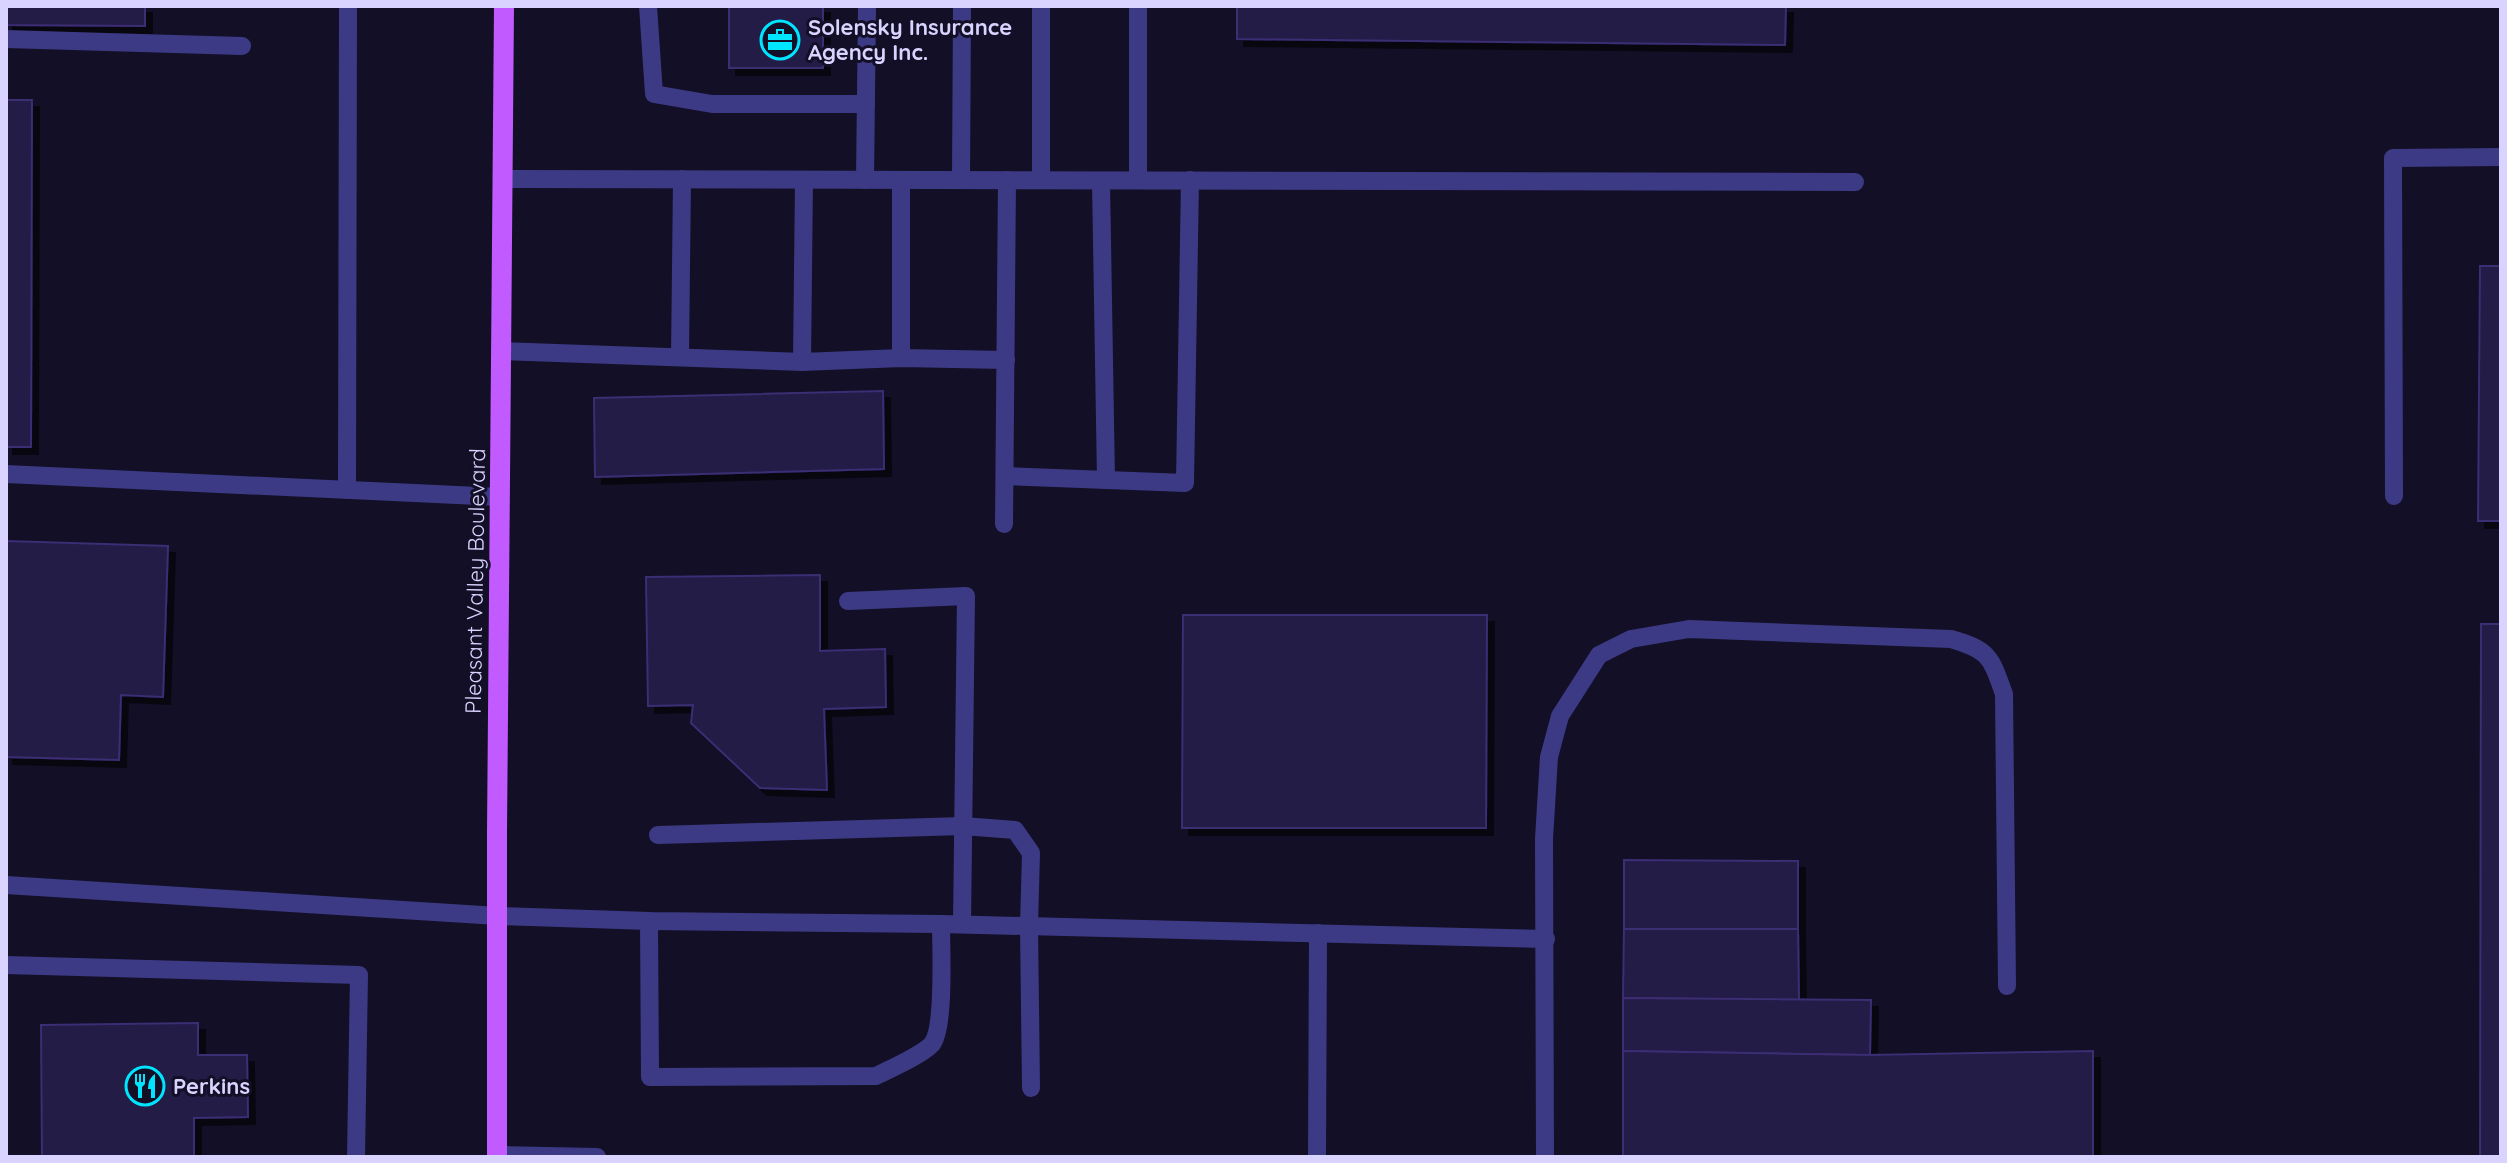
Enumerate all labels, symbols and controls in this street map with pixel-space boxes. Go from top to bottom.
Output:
place label: Solensky Insurance Agency Inc. [808,13,1012,66]
office icon: Solensky Insurance Agency Inc. [759,19,801,61]
street label: Pleasant Valley Boulevard [459,448,491,714]
restaurant icon: Perkins [124,1065,166,1107]
place label: Perkins [173,1072,250,1100]

